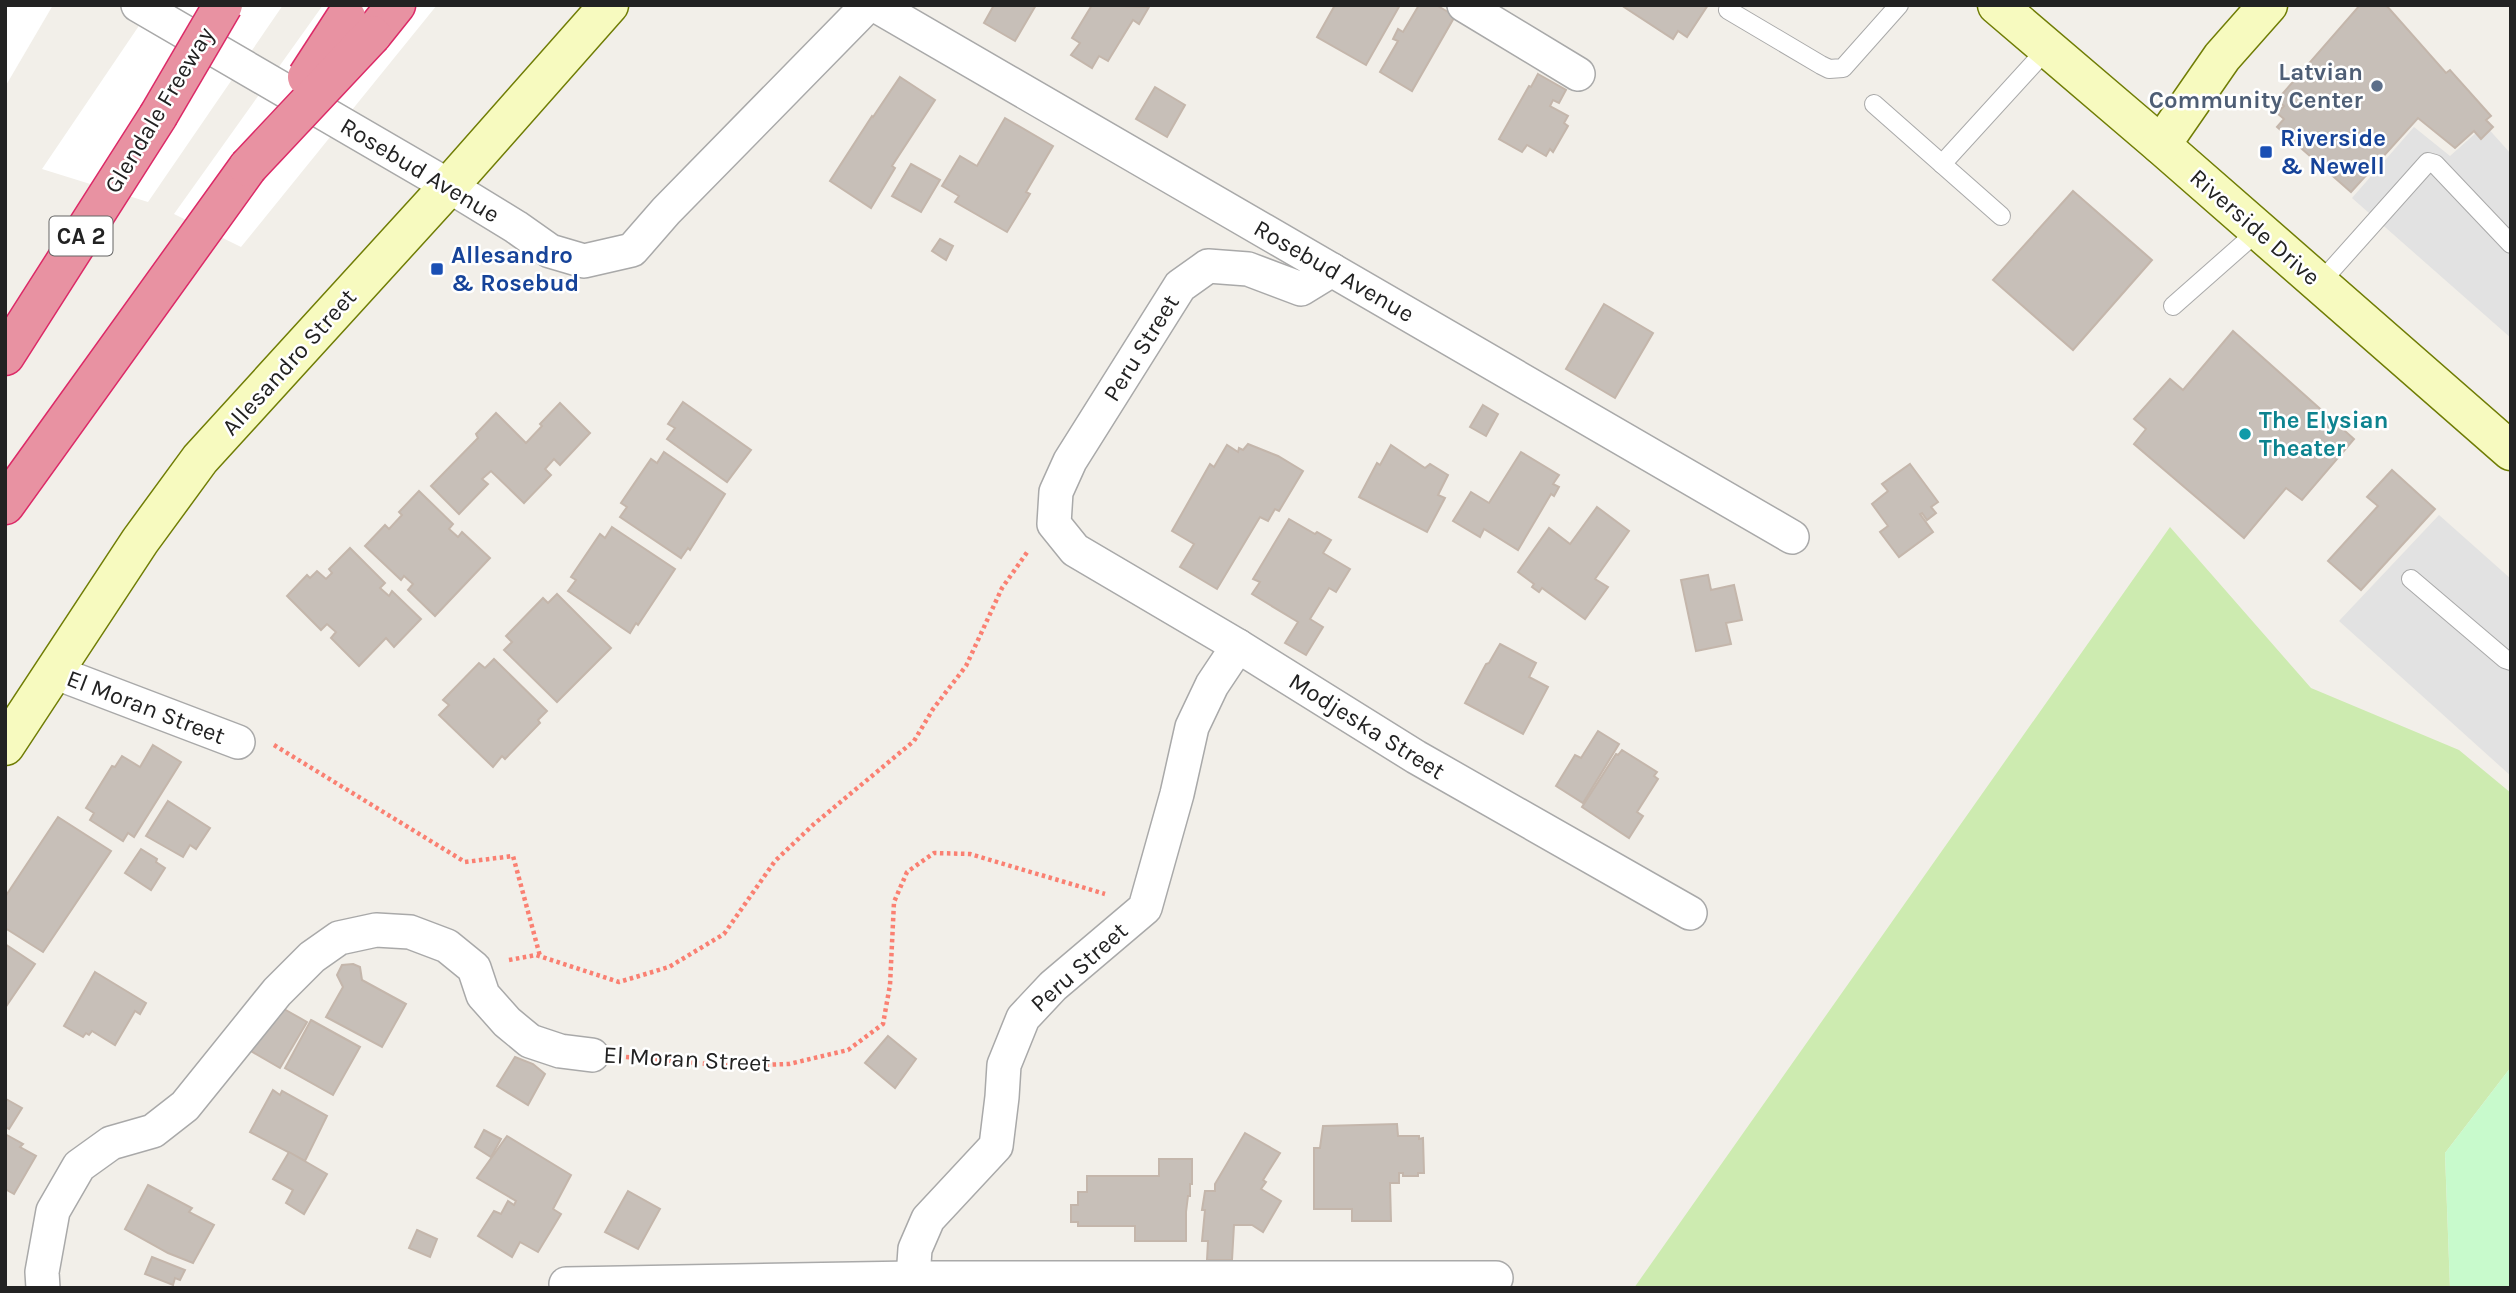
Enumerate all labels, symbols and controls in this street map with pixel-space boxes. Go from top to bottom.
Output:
street label: Glendale Freeway [98,22,220,198]
place label: Latvian Community Center [2149,58,2364,114]
marker: Latvian Community Center [2369,78,2385,94]
street label: Rosebud Avenue [335,112,505,228]
place label: Riverside & Newell [2280,124,2386,180]
marker: Riverside & Newell [2258,144,2274,160]
street label: Riverside Drive [2184,163,2326,291]
street label: Rosebud Avenue [1249,214,1419,328]
road number: CA 2 [50,216,112,256]
place label: Allesandro & Rosebud [451,241,579,297]
marker: Allesandro & Rosebud [429,261,445,277]
street label: Allesandro Street [216,283,362,441]
street label: Peru Street [1097,290,1185,406]
place label: The Elysian Theater [2259,406,2389,462]
marker: The Elysian Theater [2237,426,2253,442]
street label: El Moran Street [63,664,229,750]
street label: Modjeska Street [1284,667,1450,785]
street label: Peru Street [1025,916,1133,1018]
street label: El Moran Street [603,1041,771,1077]

